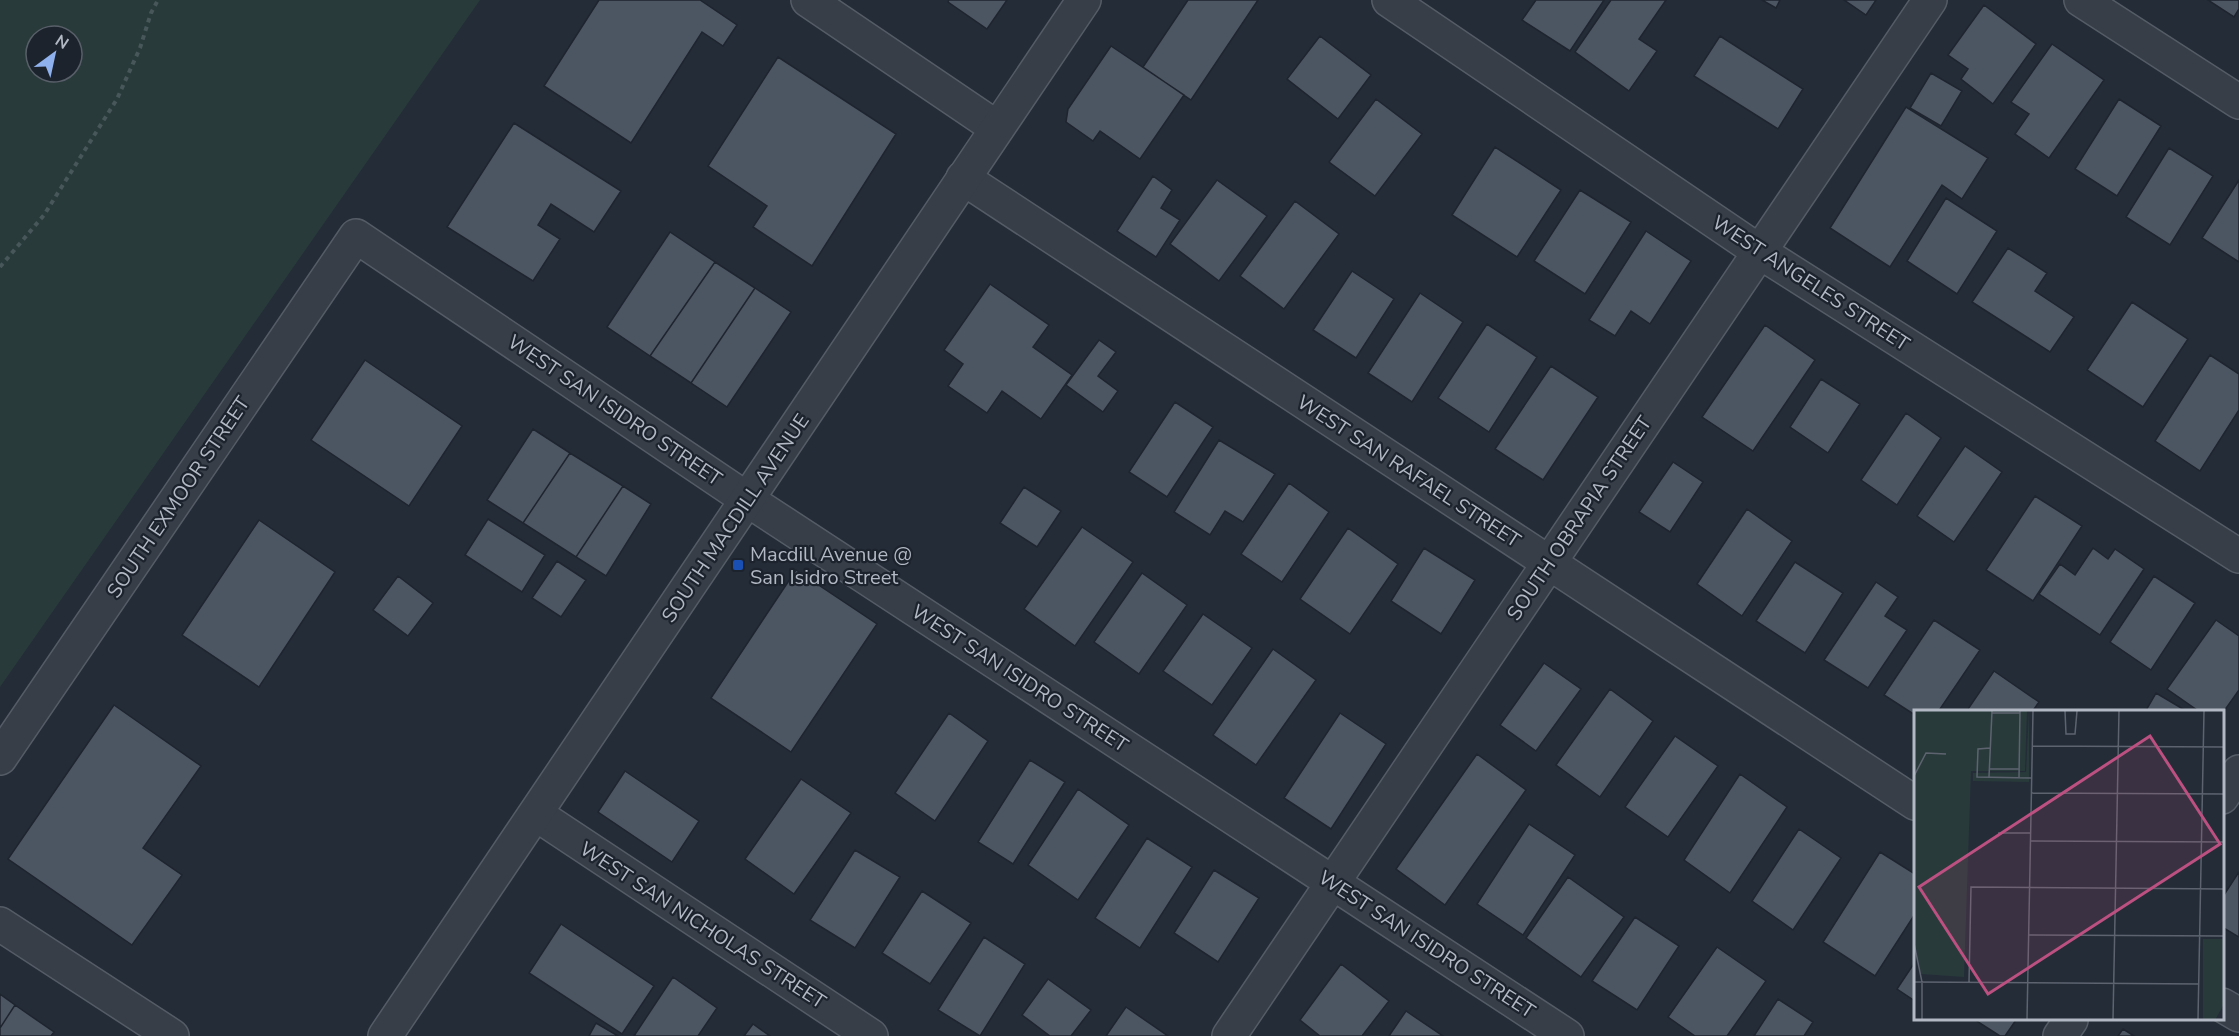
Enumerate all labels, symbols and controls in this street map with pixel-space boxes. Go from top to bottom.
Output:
north arrow [24,24,84,84]
text: N [51,30,73,55]
street label: WEST ANGELES STREET [1707,209,1915,358]
street label: WEST SAN ISIDRO STREET [502,328,727,492]
street label: WEST SAN RAFAEL STREET [1292,389,1526,554]
street label: SOUTH EXMOOR STREET [101,391,256,603]
street label: SOUTH MACDILL AVENUE [655,409,815,628]
street label: SOUTH OBRAPIA STREET [1501,411,1658,626]
place label: Macdill Avenue @ San Isidro Street [750,541,912,591]
marker: Macdill Avenue @ San Isidro Street [731,558,745,572]
street label: WEST SAN ISIDRO STREET [906,598,1133,759]
inset map [1914,710,2224,1021]
street label: WEST SAN NICHOLAS STREET [574,836,831,1015]
street label: WEST SAN ISIDRO STREET [1313,864,1540,1025]

